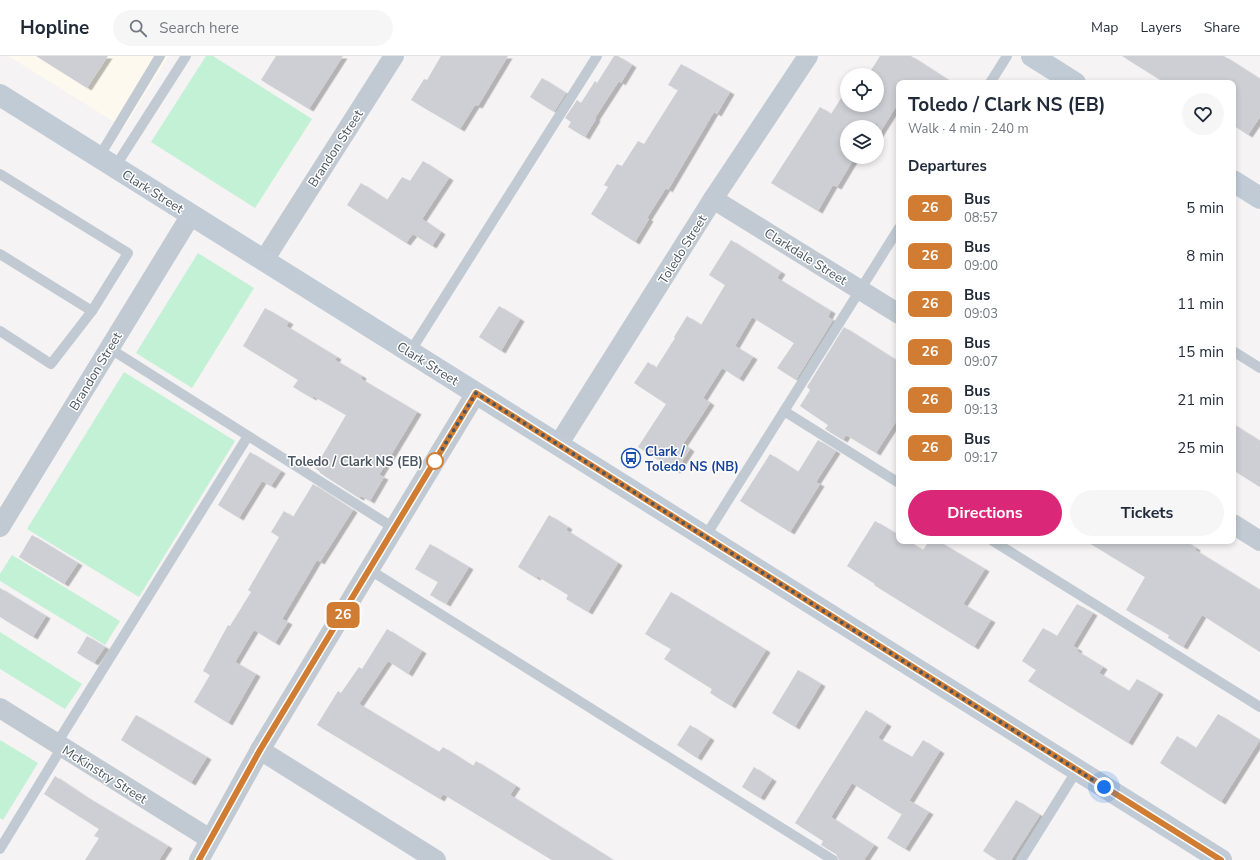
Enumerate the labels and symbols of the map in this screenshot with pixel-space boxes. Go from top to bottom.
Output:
street label: Brandon Street [304,106,368,191]
street label: Clark Street [118,166,187,218]
street label: Toledo Street [654,211,711,288]
street label: Clarkdale Street [761,224,851,290]
street label: Brandon Street [65,329,127,414]
street label: Clark Street [393,338,462,390]
place label: Clark / Toledo NS (NB) [645,443,739,476]
bus stop icon: Clark / Toledo NS (NB) [620,447,642,469]
marker: Toledo / Clark NS (EB) [426,452,444,470]
place label: Toledo / Clark NS (EB) [288,453,423,471]
line badge: 26 [325,602,361,628]
street label: McKinstry Street [59,742,151,808]
your location [1094,777,1114,797]

